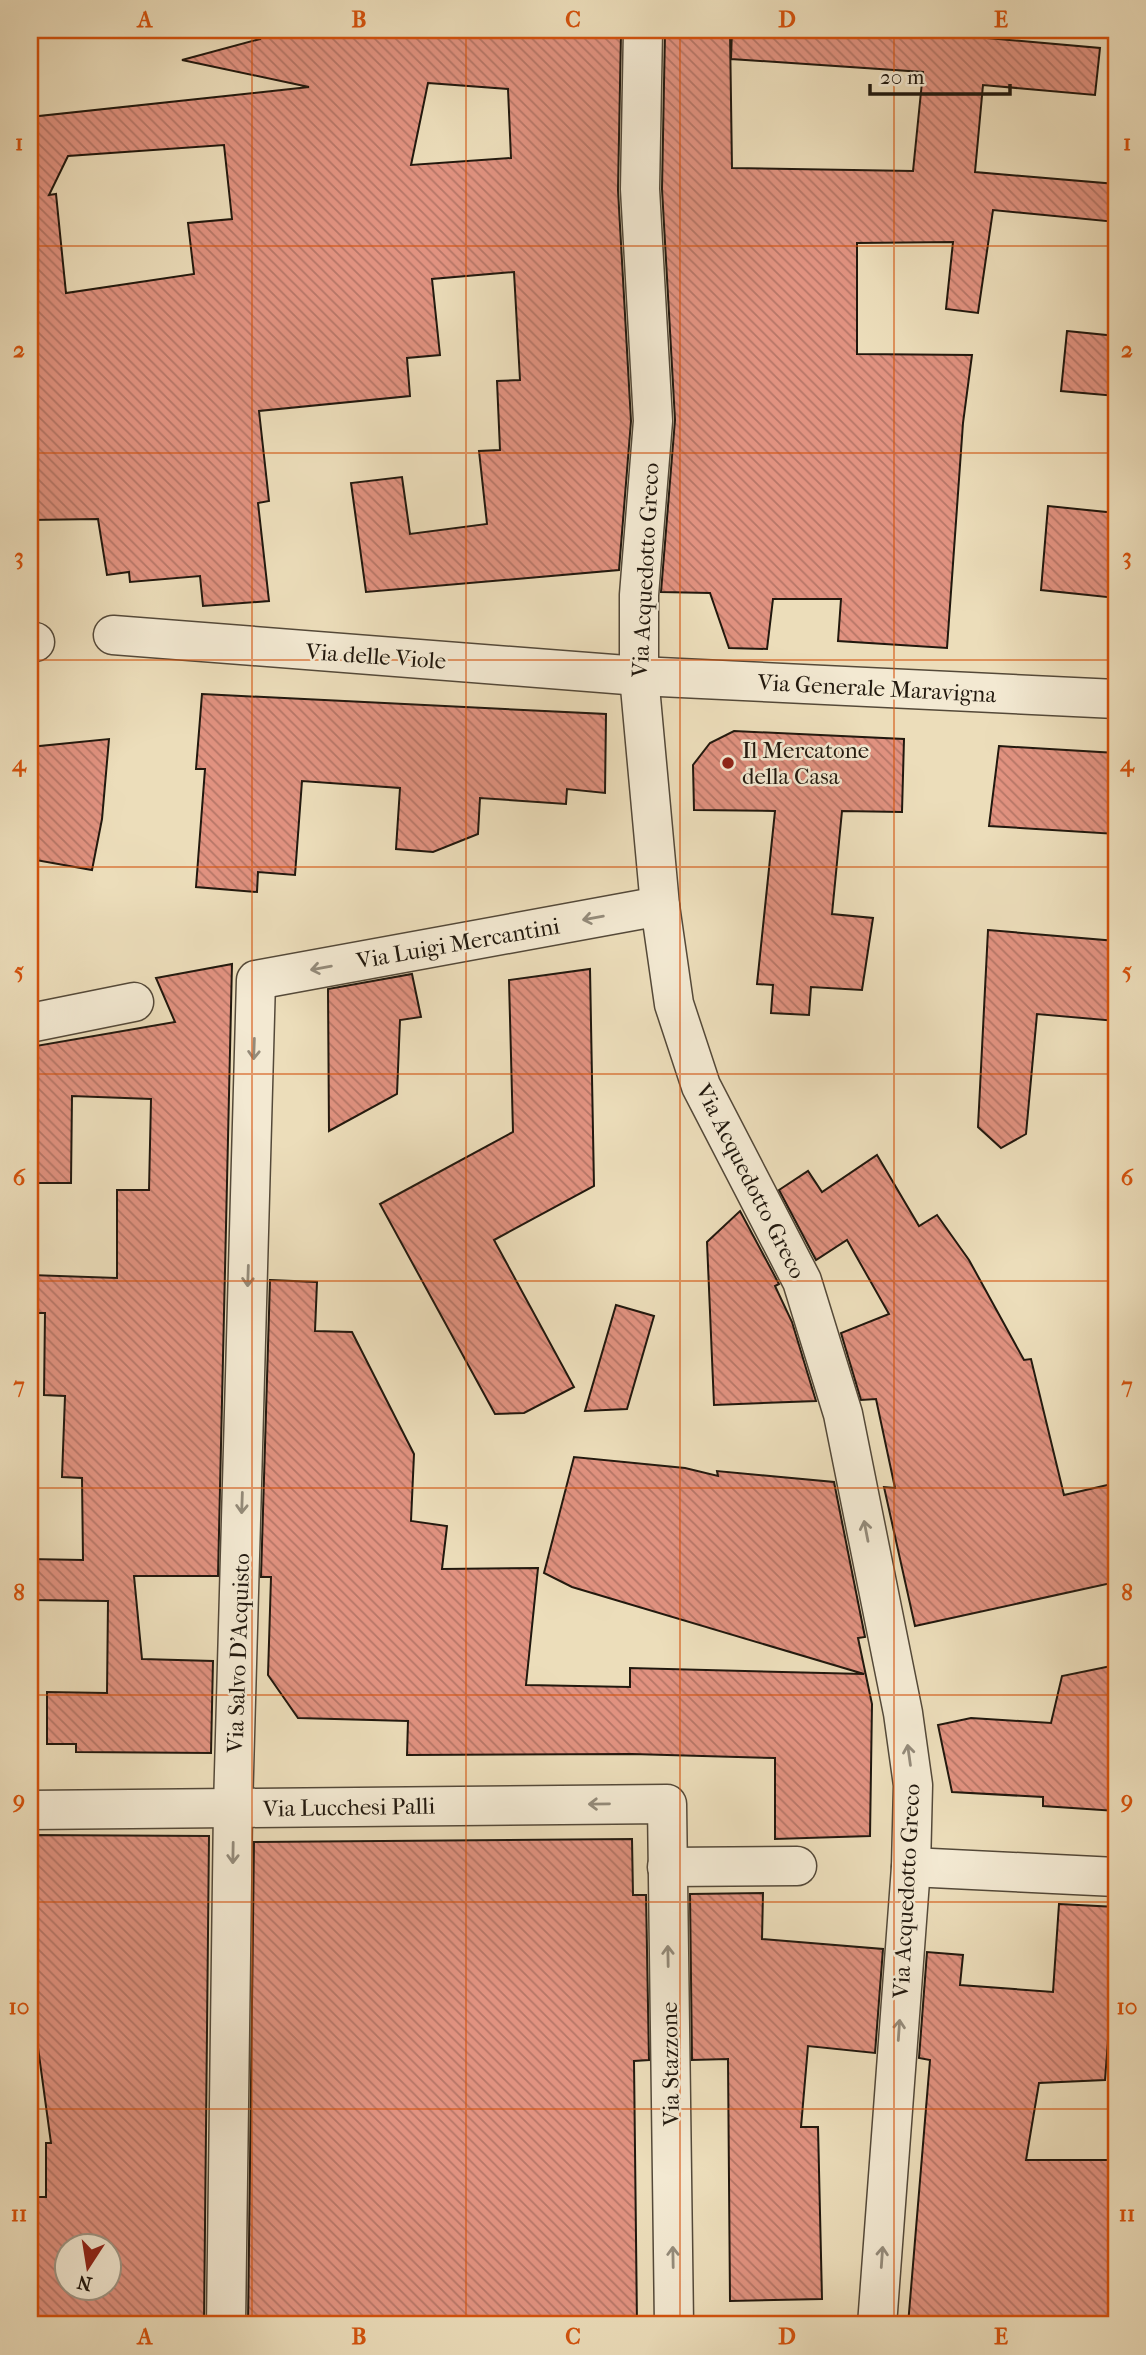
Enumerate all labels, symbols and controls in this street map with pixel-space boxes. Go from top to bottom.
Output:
text: A [136,6,154,33]
text: B [352,6,367,33]
text: C [565,6,581,33]
text: D [778,6,796,33]
text: E [994,6,1008,33]
scale bar [870,52,1010,96]
text: 20 m [880,65,925,89]
text: 1 [15,129,23,156]
text: 1 [1123,129,1131,156]
text: 2 [13,336,25,363]
text: 2 [1121,336,1133,363]
street label: Via Acquedotto Greco [626,462,665,679]
text: 3 [14,543,24,570]
text: 3 [1122,543,1132,570]
street label: Via delle Viole [304,638,447,675]
street label: Via Generale Maravigna [756,669,997,708]
place label: Il Mercatone della Casa [742,737,869,790]
text: 4 [11,750,27,777]
text: 4 [1119,750,1135,777]
marker: Il Mercatone della Casa [720,755,736,771]
street label: Via Luigi Mercantini [353,912,562,975]
one-way arrow [582,912,605,925]
text: 5 [14,957,24,984]
text: 5 [1122,957,1132,984]
one-way arrow [310,962,333,975]
one-way arrow [247,1037,260,1060]
street label: Via Acquedotto Greco [689,1079,811,1283]
text: 6 [13,1164,26,1191]
text: 6 [1121,1164,1134,1191]
one-way arrow [241,1264,254,1287]
text: 7 [12,1372,25,1399]
text: 7 [1120,1372,1133,1399]
one-way arrow [235,1492,248,1515]
one-way arrow [859,1520,873,1543]
street label: Via Salvo D'Acquisto [221,1553,255,1754]
text: 8 [13,1579,25,1606]
text: 8 [1121,1579,1133,1606]
one-way arrow [902,1744,915,1766]
street label: Via Acquedotto Greco [887,1783,926,2000]
text: 9 [12,1786,25,1813]
text: 9 [1120,1786,1133,1813]
street label: Via Lucchesi Palli [262,1792,436,1823]
one-way arrow [588,1798,611,1811]
one-way arrow [226,1842,240,1865]
one-way arrow [661,1945,675,1968]
text: 10 [9,1993,29,2020]
text: 10 [1117,1993,1137,2020]
street label: Via Stazzone [656,2002,685,2127]
one-way arrow [893,2020,906,2042]
text: 11 [11,2200,27,2227]
text: 11 [1119,2200,1135,2227]
north arrow [52,2232,122,2302]
one-way arrow [666,2246,680,2269]
one-way arrow [876,2246,889,2269]
text: N [75,2270,94,2295]
text: A [136,2323,154,2350]
text: B [352,2323,367,2350]
text: C [565,2323,581,2350]
text: D [778,2323,796,2350]
text: E [994,2323,1008,2350]

